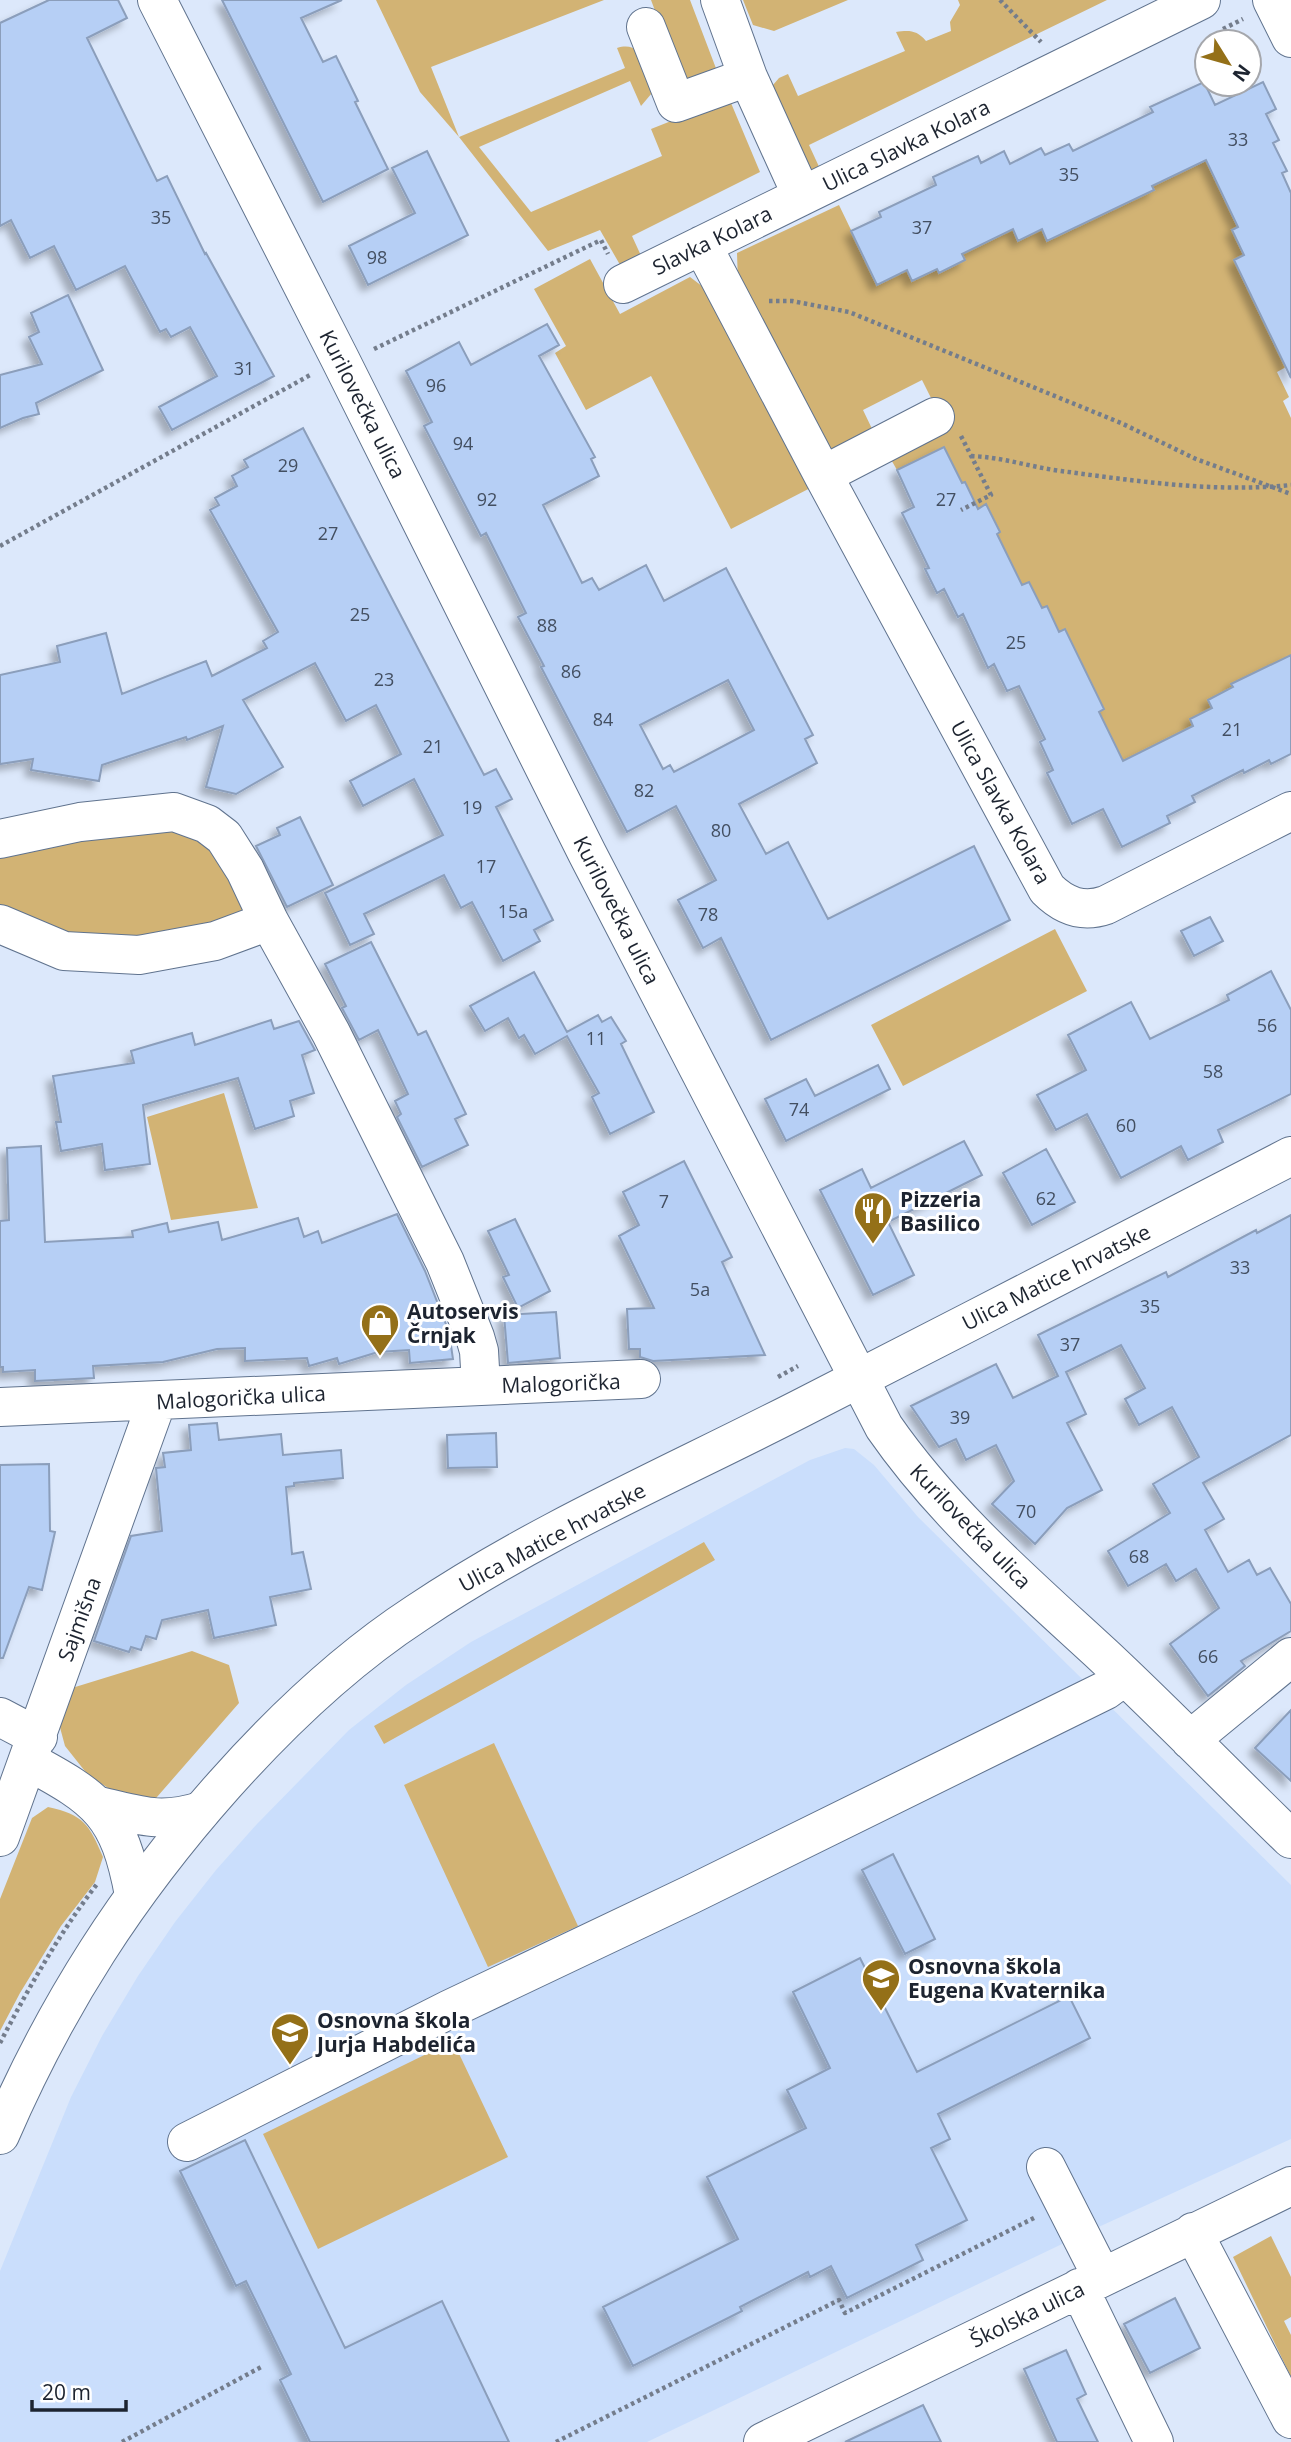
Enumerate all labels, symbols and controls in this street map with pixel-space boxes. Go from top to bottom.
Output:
north arrow [1193,28,1263,98]
text: N [1227,59,1257,87]
street label: Ulica Slavka Kolara [818,92,994,198]
house number: 33 [1228,127,1248,151]
house number: 35 [1059,162,1079,186]
street label: Slavka Kolara [648,199,776,281]
house number: 35 [151,205,171,229]
house number: 37 [912,215,932,239]
house number: 98 [367,245,387,269]
street label: Kurilovečka ulica [313,325,413,483]
house number: 31 [234,356,254,380]
house number: 96 [426,373,446,397]
house number: 94 [453,431,473,455]
house number: 29 [278,453,298,477]
house number: 92 [477,487,497,511]
house number: 27 [936,487,956,511]
house number: 27 [318,521,338,545]
house number: 25 [350,602,370,626]
house number: 88 [537,613,557,637]
house number: 25 [1006,630,1026,654]
house number: 86 [561,659,581,683]
house number: 23 [374,667,394,691]
house number: 84 [593,707,613,731]
street label: Ulica Slavka Kolara [944,715,1058,889]
house number: 21 [1222,717,1242,741]
house number: 21 [423,734,443,758]
house number: 82 [634,778,654,802]
house number: 19 [462,795,482,819]
house number: 80 [711,818,731,842]
street label: Kurilovečka ulica [567,831,667,989]
house number: 17 [476,854,496,878]
house number: 15a [498,899,528,923]
house number: 78 [698,902,718,926]
house number: 56 [1257,1013,1277,1037]
house number: 11 [586,1026,606,1050]
house number: 58 [1203,1059,1223,1083]
house number: 74 [789,1097,809,1121]
house number: 60 [1116,1113,1136,1137]
place label: Pizzeria Basilico [900,1185,981,1237]
house number: 62 [1036,1186,1056,1210]
house number: 7 [659,1189,669,1213]
restaurant icon: Pizzeria Basilico [852,1190,894,1245]
street label: Ulica Matice hrvatske [957,1217,1155,1337]
house number: 33 [1230,1255,1250,1279]
house number: 5a [690,1277,710,1301]
house number: 35 [1140,1294,1160,1318]
place label: Autoservis Črnjak [407,1297,519,1349]
shop icon: Autoservis Črnjak [359,1302,401,1357]
house number: 37 [1060,1332,1080,1356]
street label: Malogorička [501,1367,621,1399]
street label: Malogorička ulica [155,1379,327,1415]
house number: 39 [950,1405,970,1429]
street label: Kurilovečka ulica [904,1458,1038,1594]
street label: Ulica Matice hrvatske [454,1476,650,1598]
house number: 70 [1016,1499,1036,1523]
house number: 68 [1129,1544,1149,1568]
street label: Sajmišna [51,1573,107,1665]
house number: 66 [1198,1644,1218,1668]
place label: Osnovna škola Eugena Kvaternika [908,1952,1105,2004]
school or university icon: Osnovna škola Eugena Kvaternika [860,1957,902,2012]
place label: Osnovna škola Jurja Habdelića [315,2006,476,2058]
school or university icon: Osnovna škola Jurja Habdelića [269,2011,311,2066]
street label: Školska ulica [965,2274,1089,2354]
scale bar [32,2368,126,2412]
text: 20 m [42,2378,91,2406]

